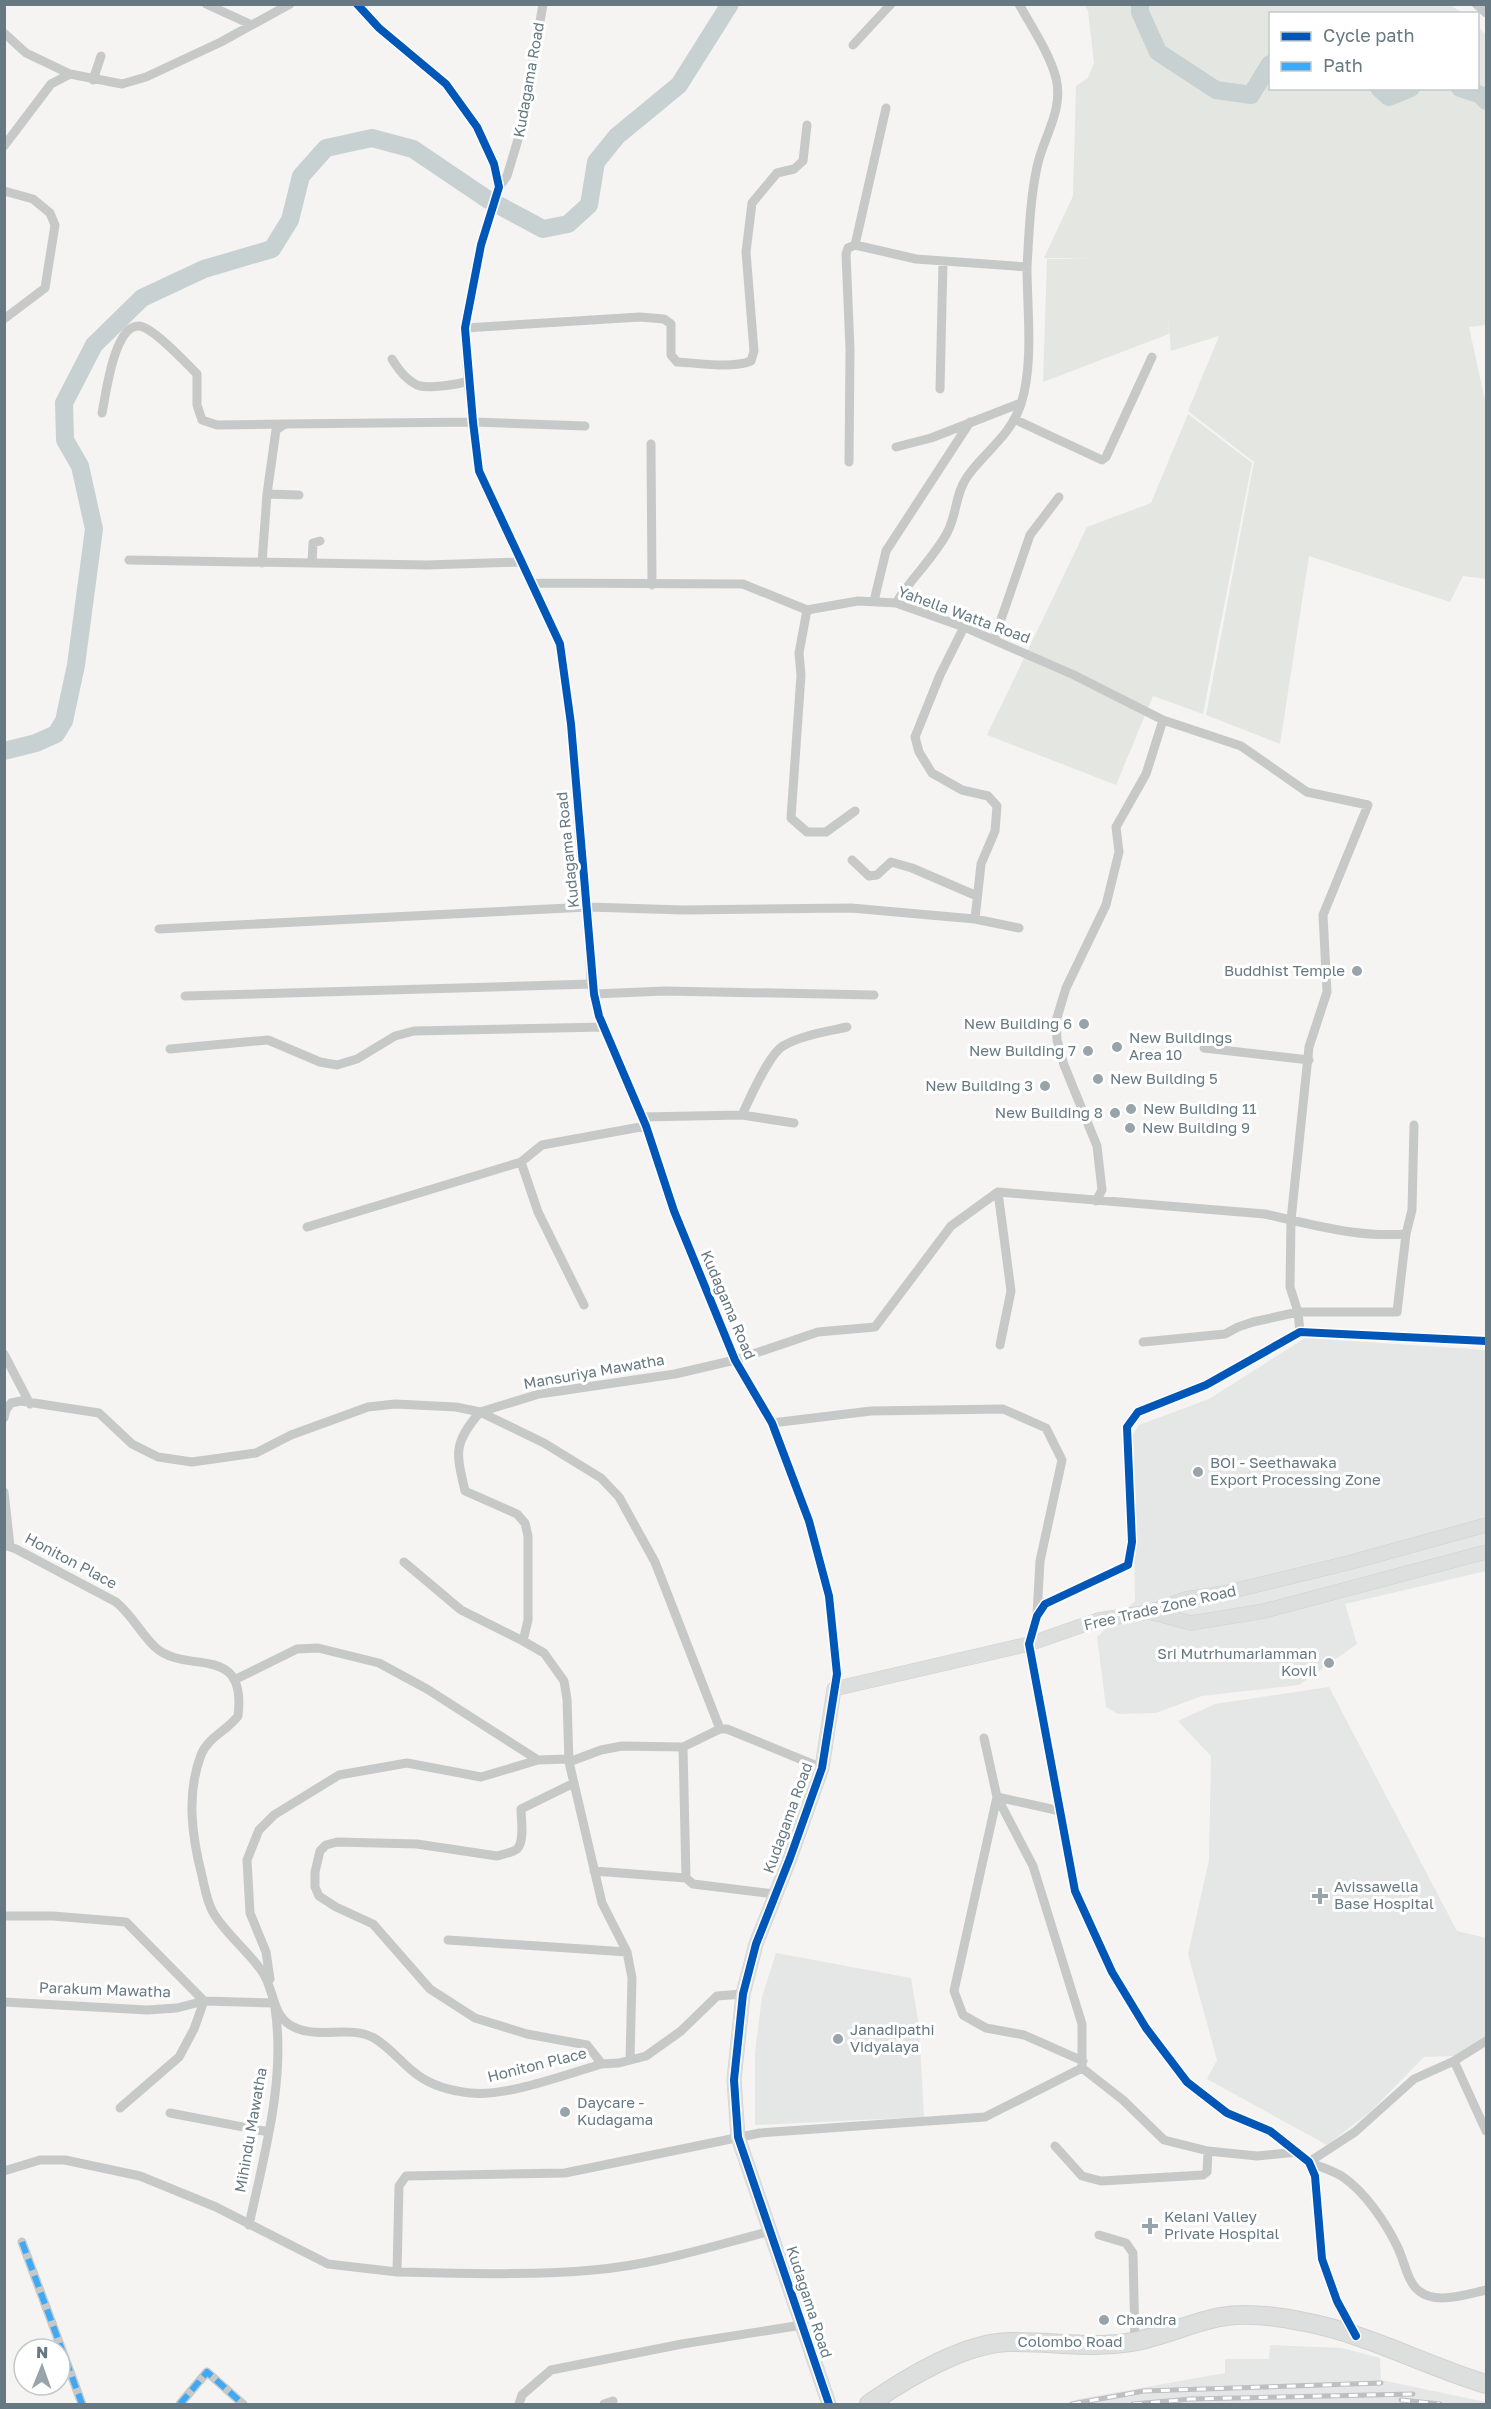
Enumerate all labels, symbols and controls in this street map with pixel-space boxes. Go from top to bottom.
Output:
legend [1269,12,1479,90]
street label: Kudagama Road [509,21,547,139]
text: Cycle path [1323,24,1415,46]
text: Path [1323,54,1363,76]
street label: Yahella Watta Road [896,582,1033,646]
street label: Kudagama Road [552,791,582,909]
place label: Buddhist Temple [1224,961,1345,979]
marker: Buddhist Temple [1350,964,1364,978]
place label: New Building 6 [964,1014,1072,1032]
marker: New Building 6 [1077,1017,1091,1031]
place label: New Buildings Area 10 [1129,1028,1232,1063]
marker: New Buildings Area 10 [1110,1040,1124,1054]
place label: New Building 7 [969,1041,1076,1059]
marker: New Building 7 [1081,1044,1095,1058]
place label: New Building 5 [1110,1069,1218,1087]
marker: New Building 5 [1091,1072,1105,1086]
place label: New Building 3 [925,1076,1033,1094]
marker: New Building 3 [1038,1079,1052,1093]
place label: New Building 11 [1143,1099,1257,1117]
marker: New Building 11 [1124,1102,1138,1116]
place label: New Building 8 [995,1103,1103,1121]
marker: New Building 8 [1108,1106,1122,1120]
place label: New Building 9 [1142,1118,1250,1136]
marker: New Building 9 [1123,1121,1137,1135]
street label: Kudagama Road [698,1247,760,1362]
street label: Mansuriya Mawatha [522,1350,666,1392]
place label: BOI - Seethawaka Export Processing Zone [1210,1453,1381,1488]
marker: BOI - Seethawaka Export Processing Zone [1191,1465,1205,1479]
street label: Honiton Place [22,1528,121,1592]
street label: Free Trade Zone Road [1082,1581,1238,1633]
place label: Sri Mutrhumariamman Kovil [1157,1644,1317,1679]
marker: Sri Mutrhumariamman Kovil [1322,1656,1336,1670]
street label: Kudagama Road [759,1760,815,1876]
place label: Avissawella Base Hospital [1334,1877,1434,1912]
marker: Avissawella Base Hospital [1311,1887,1329,1905]
street label: Parakum Mawatha [39,1978,171,2000]
place label: Janadipathi Vidyalaya [850,2020,935,2055]
marker: Janadipathi Vidyalaya [831,2032,845,2046]
street label: Honiton Place [485,2043,589,2085]
street label: Mihindu Mawatha [230,2066,270,2194]
place label: Daycare - Kudagama [577,2093,653,2128]
marker: Daycare - Kudagama [558,2105,572,2119]
place label: Kelani Valley Private Hospital [1164,2207,1279,2242]
marker: Kelani Valley Private Hospital [1141,2217,1159,2235]
street label: Kudagama Road [783,2243,837,2360]
place label: Chandra [1116,2310,1177,2328]
marker: Chandra [1097,2313,1111,2327]
street label: Colombo Road [1018,2332,1122,2350]
north arrow [12,2337,72,2397]
text: N [36,2342,49,2362]

